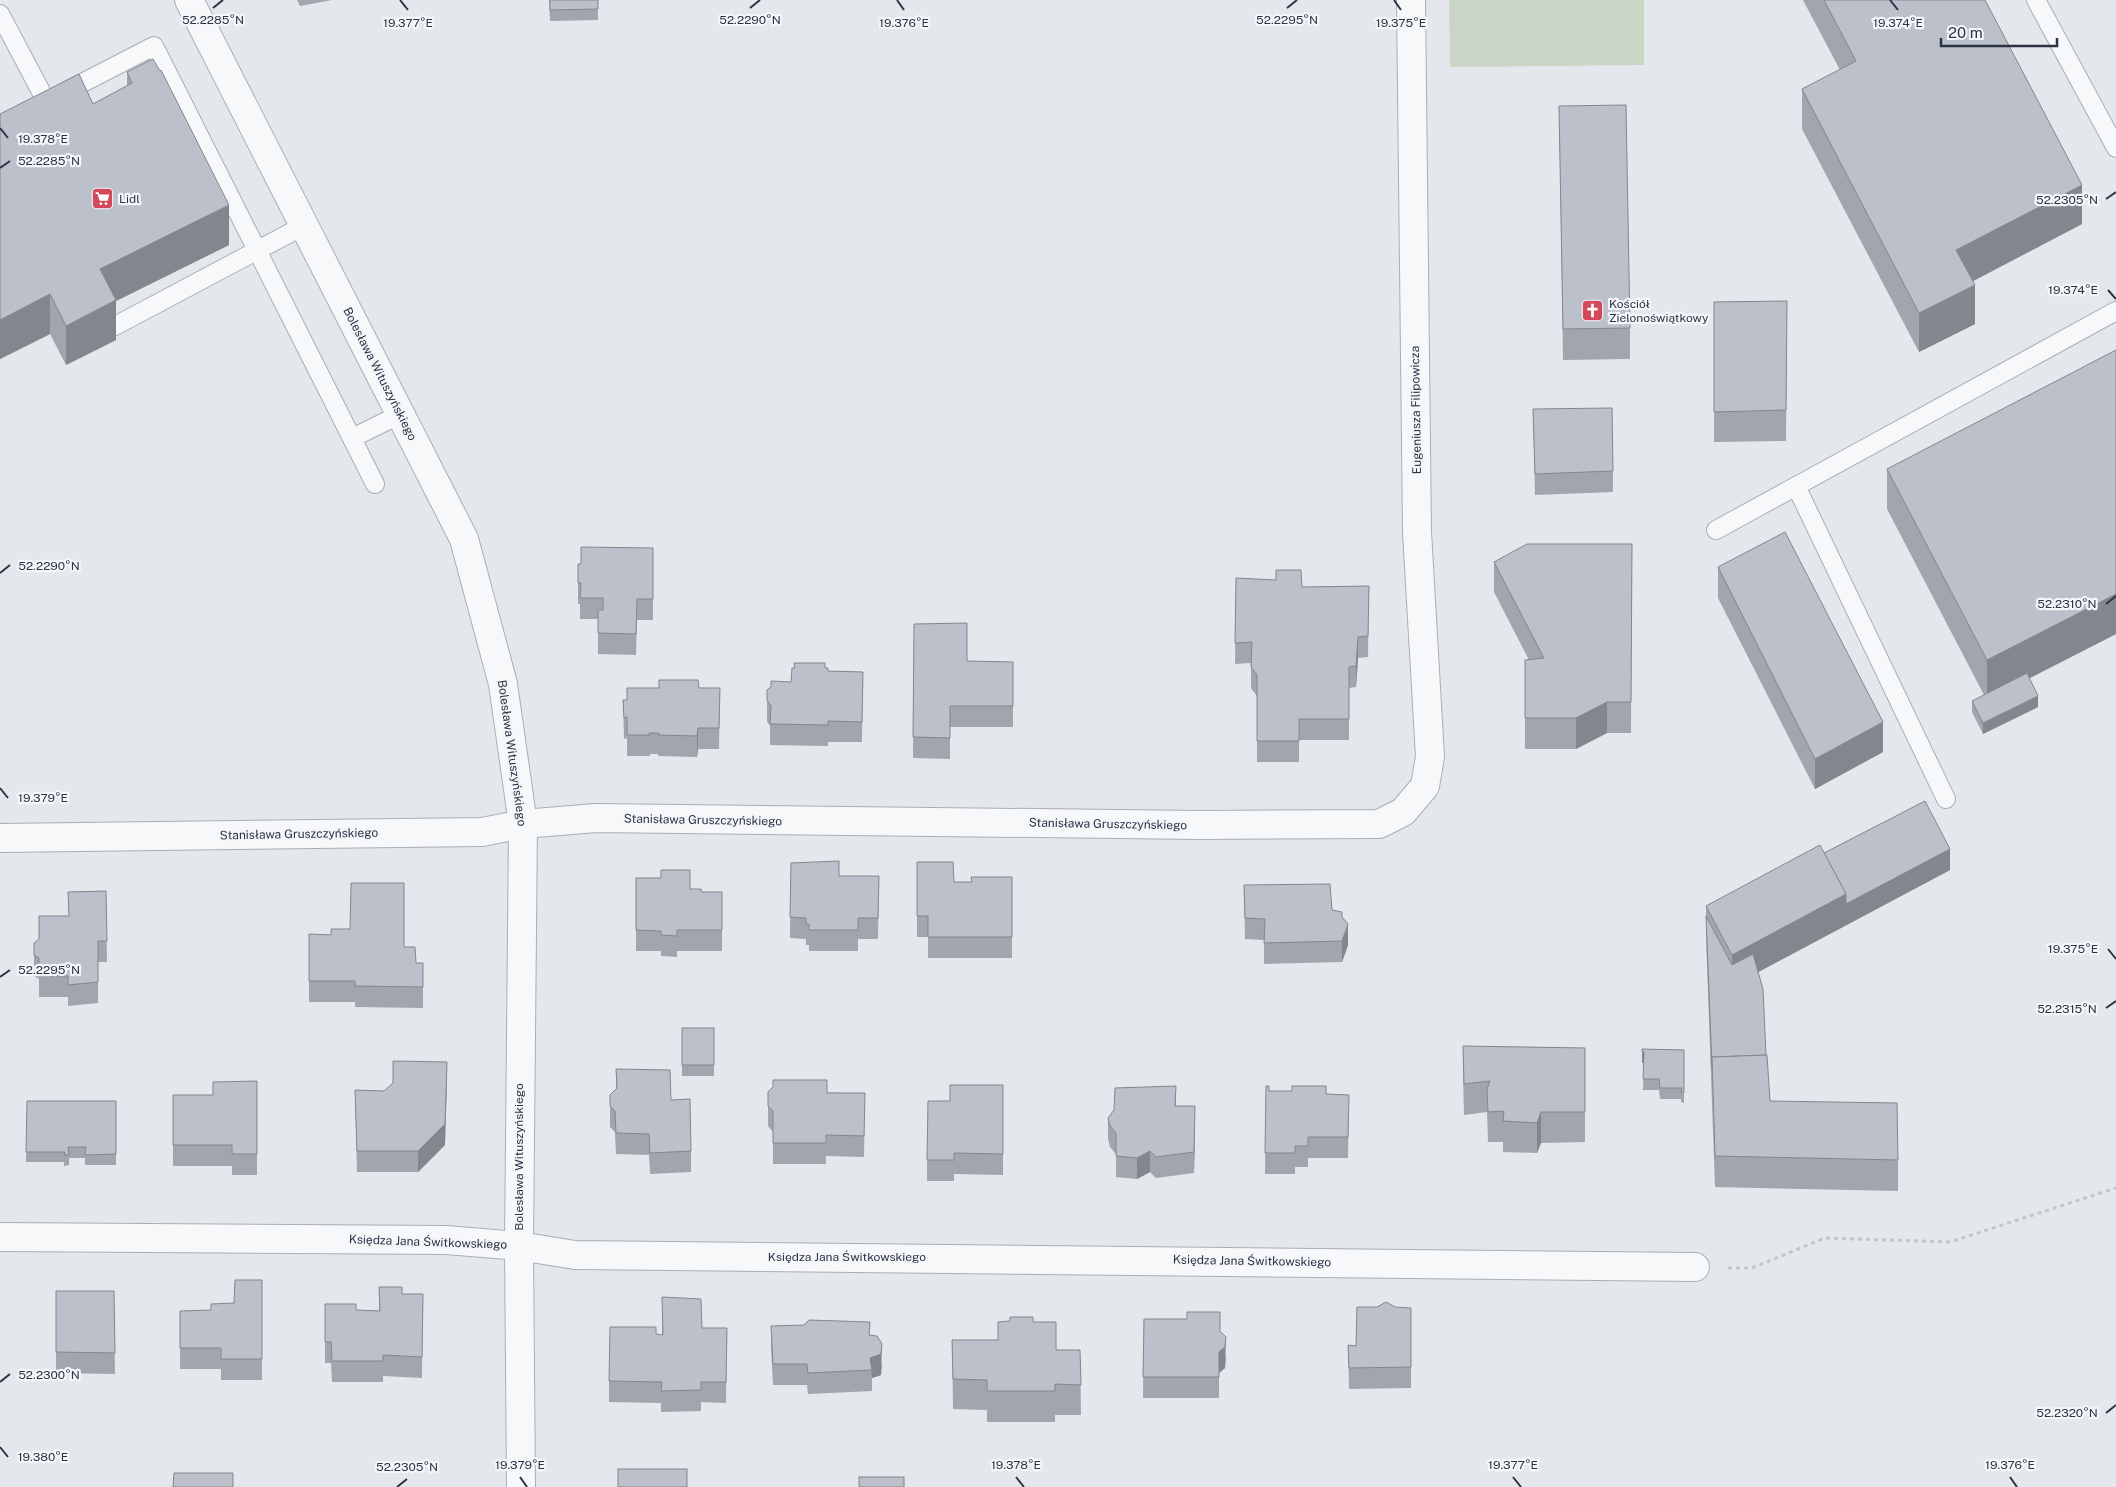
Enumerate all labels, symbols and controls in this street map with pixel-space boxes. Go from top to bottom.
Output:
text: 52.2285°N [182,13,244,27]
text: 52.2290°N [719,13,781,27]
text: 52.2295°N [1256,13,1318,27]
scale bar [1941,15,2057,47]
text: 19.377°E [383,16,433,30]
text: 19.376°E [879,16,929,30]
text: 19.375°E [1376,16,1426,30]
text: 19.374°E [1873,16,1923,30]
text: 20 m [1948,24,1983,41]
text: 19.378°E [18,132,68,146]
text: 52.2285°N [18,154,80,168]
supermarket icon: Lidl [91,187,115,211]
place label: Lidl [119,192,140,206]
text: 52.2305°N [2036,193,2098,207]
text: 19.374°E [2048,283,2098,297]
place label: Kościół Zielonoświątkowy [1609,297,1709,325]
church icon: Kościół Zielonoświątkowy [1581,299,1605,323]
street label: Bolesława Wituszyńskiego [340,305,420,443]
street label: Eugeniusza Filipowicza [1408,346,1424,474]
text: 52.2290°N [18,559,80,573]
text: 52.2310°N [2037,597,2097,611]
street label: Bolesława Wituszyńskiego [495,679,529,827]
text: 19.379°E [18,791,68,805]
street label: Stanisława Gruszczyńskiego [624,812,783,828]
street label: Stanisława Gruszczyńskiego [1029,816,1188,832]
street label: Stanisława Gruszczyńskiego [220,826,379,842]
text: 19.375°E [2048,942,2098,956]
text: 52.2295°N [18,963,80,977]
text: 52.2315°N [2037,1002,2097,1016]
street label: Bolesława Wituszyńskiego [512,1083,526,1231]
street label: Księdza Jana Świtkowskiego [349,1232,508,1252]
street label: Księdza Jana Świtkowskiego [768,1250,926,1264]
street label: Księdza Jana Świtkowskiego [1173,1253,1331,1269]
text: 52.2300°N [18,1368,80,1382]
text: 52.2320°N [2036,1406,2098,1420]
text: 19.380°E [18,1450,68,1464]
text: 19.379°E [495,1458,545,1472]
text: 19.378°E [991,1458,1041,1472]
text: 19.377°E [1488,1458,1538,1472]
text: 19.376°E [1985,1458,2035,1472]
text: 52.2305°N [376,1460,438,1474]

